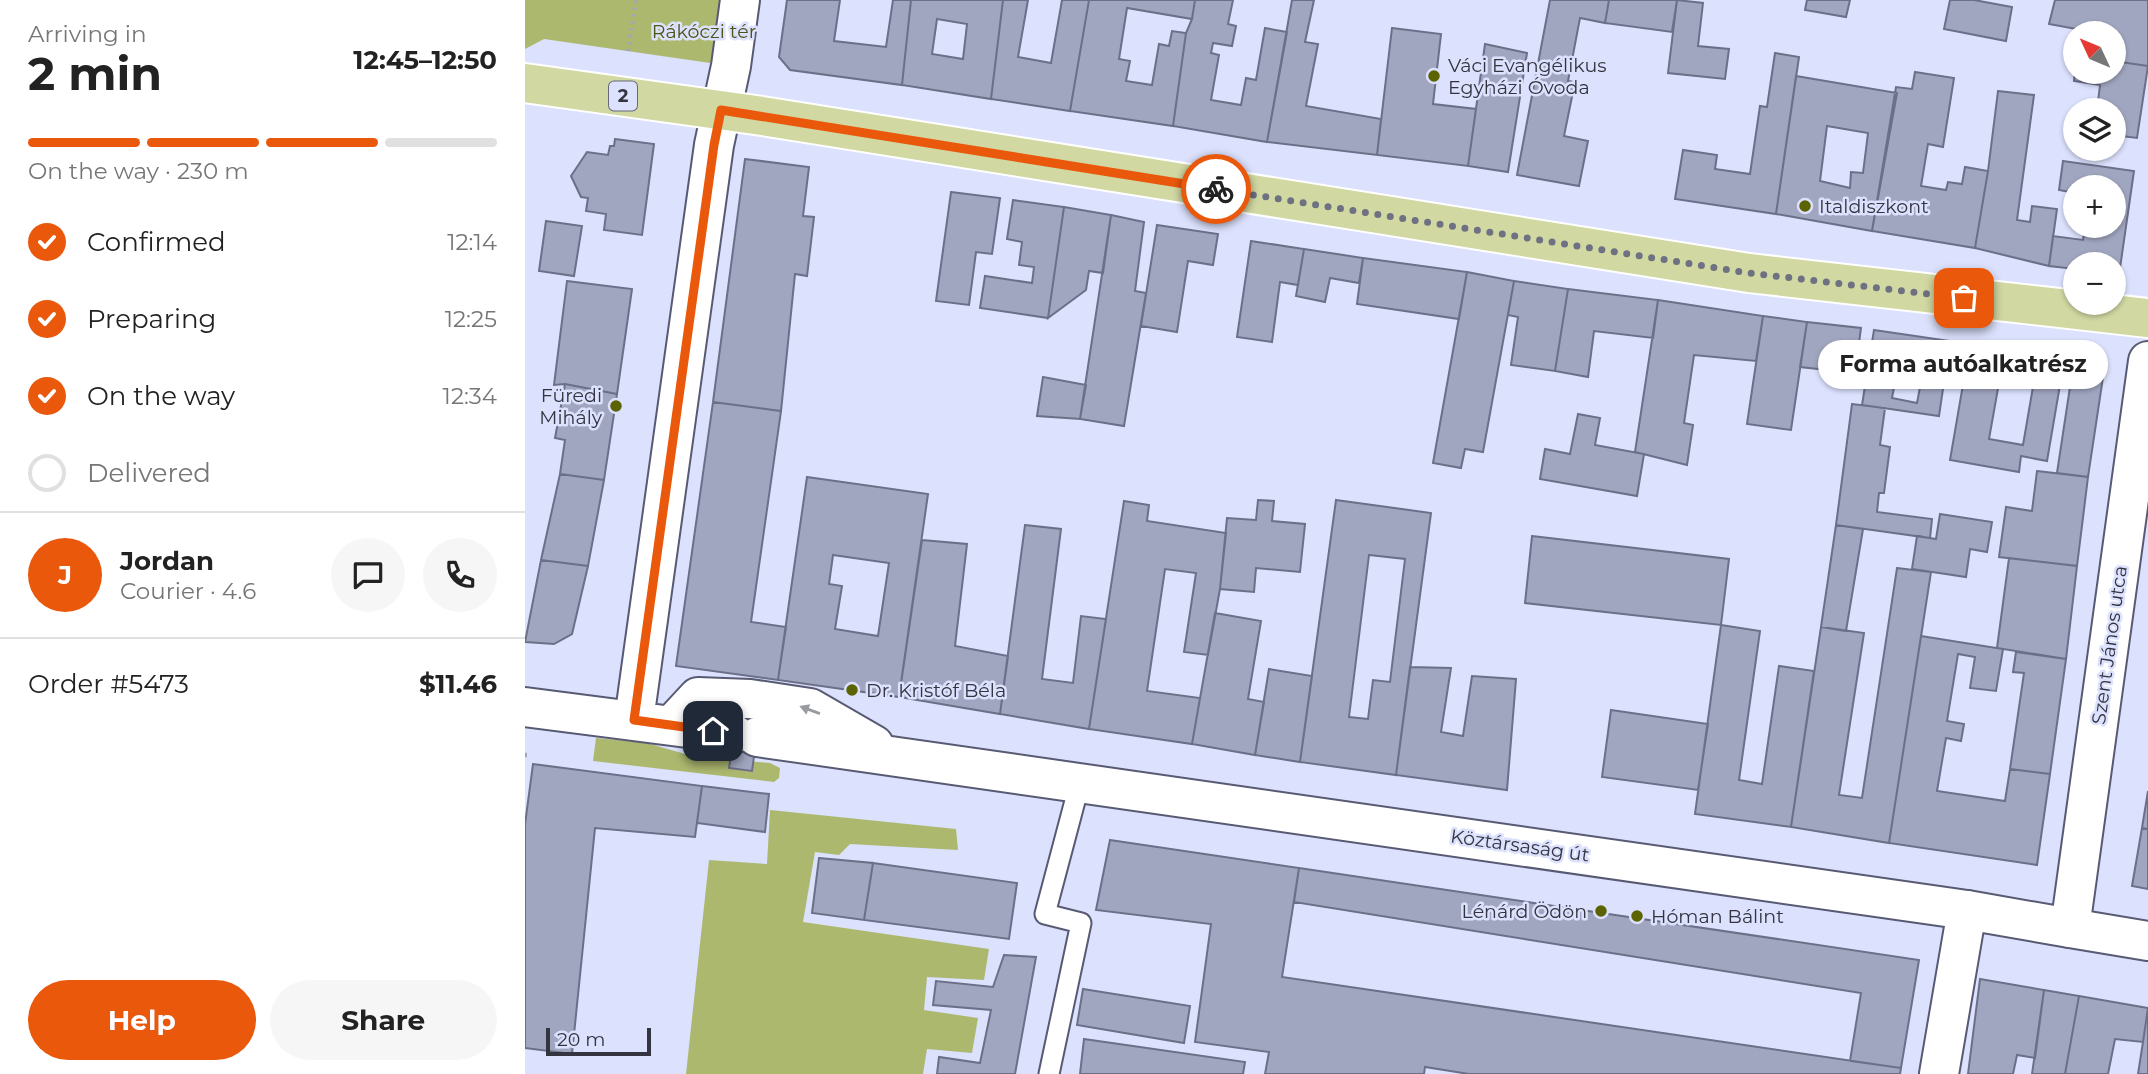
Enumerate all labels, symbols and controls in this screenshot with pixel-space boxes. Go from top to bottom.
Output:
text: Arriving in [28,20,147,48]
park label: Rákóczi tér [652,20,756,43]
north arrow [2063,21,2126,84]
map controls [2063,21,2126,315]
text: 12:45–12:50 [353,44,497,76]
text: 2 min [28,45,162,102]
place label: Váci Evangélikus Egyházi Óvoda [1448,54,1606,99]
marker: Váci Evangélikus Egyházi Óvoda [1426,68,1442,84]
road number: 2 [609,82,637,110]
button: layers [2063,98,2126,161]
courier [1181,154,1251,224]
text: On the way · 230 m [28,157,249,185]
icon: bike [1197,170,1235,208]
button: + [2063,175,2126,238]
place label: Italdiszkont [1819,195,1929,218]
marker: Italdiszkont [1797,198,1813,214]
icon: check [28,223,66,261]
text: Confirmed [87,226,226,258]
text: 12:14 [447,228,497,256]
button: − [2063,252,2126,315]
pin [1934,268,1994,328]
icon: bag [1945,279,1983,317]
icon: check [28,300,66,338]
text: Preparing [87,303,216,335]
text: 12:25 [445,305,497,333]
callout: Forma autóalkatrész [1819,340,2109,389]
text: Forma autóalkatrész [1839,350,2087,378]
icon: check [28,377,66,415]
text: On the way [87,380,235,412]
text: 12:34 [443,382,497,410]
place label: Füredi Mihály [539,384,603,429]
marker: Füredi Mihály [608,398,624,414]
text: Delivered [87,457,211,489]
button: chat [331,538,405,612]
button: phone [423,538,497,612]
text: Jordan [120,545,214,577]
text: J [58,559,72,591]
street label: Szent János utca [2087,564,2132,726]
text: Courier · 4.6 [120,577,256,605]
text: Order #5473 [28,668,189,700]
text: $11.46 [419,668,497,700]
place label: Dr. Kristóf Béla [866,679,1006,702]
marker: Dr. Kristóf Béla [844,682,860,698]
pin [683,701,743,761]
one-way arrow [799,704,820,715]
icon: home [694,712,732,750]
street label: Köztársaság út [1449,824,1591,867]
place label: Lénárd Ödön [1462,900,1587,923]
marker: Lénárd Ödön [1593,903,1609,919]
place label: Hóman Bálint [1651,905,1784,928]
marker: Hóman Bálint [1629,908,1645,924]
button: Help [28,980,256,1060]
button: Share [270,980,497,1060]
scale bar [546,1025,651,1057]
text: 20 m [557,1028,605,1051]

